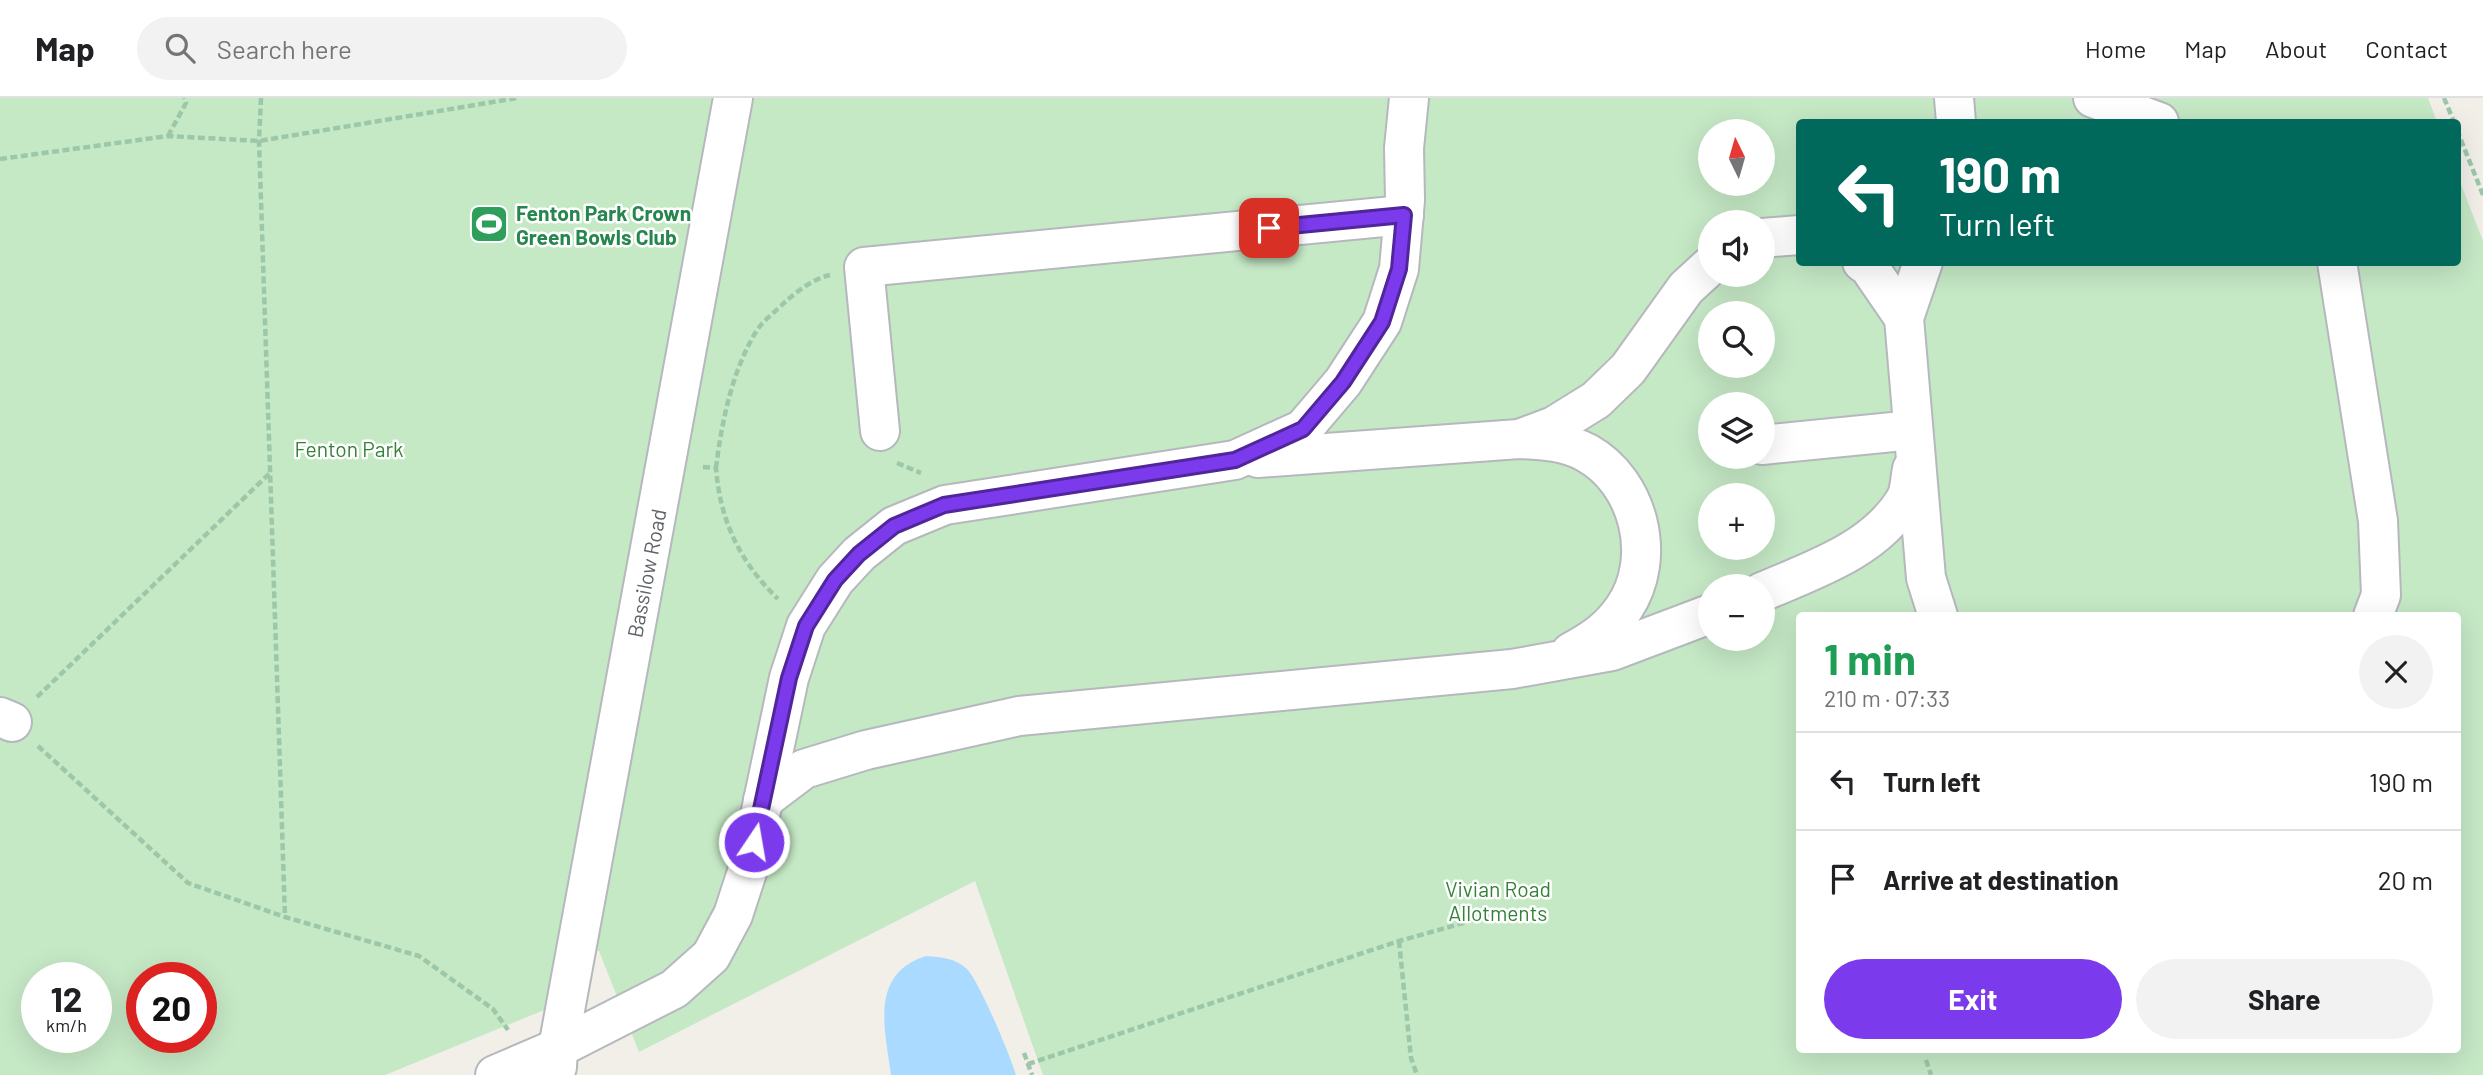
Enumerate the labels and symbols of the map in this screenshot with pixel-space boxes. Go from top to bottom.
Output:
north arrow [1698,119,1774,196]
pin [1239,198,1299,258]
place label: Fenton Park Crown Green Bowls Club [516,200,691,249]
sports icon: Fenton Park Crown Green Bowls Club [468,203,510,245]
park label: Fenton Park [294,436,404,461]
street label: Bassilow Road [621,506,671,640]
position arrow [717,805,791,879]
park label: Vivian Road Allotments [1445,876,1551,925]
speed limit sign: 20 [126,962,217,1053]

